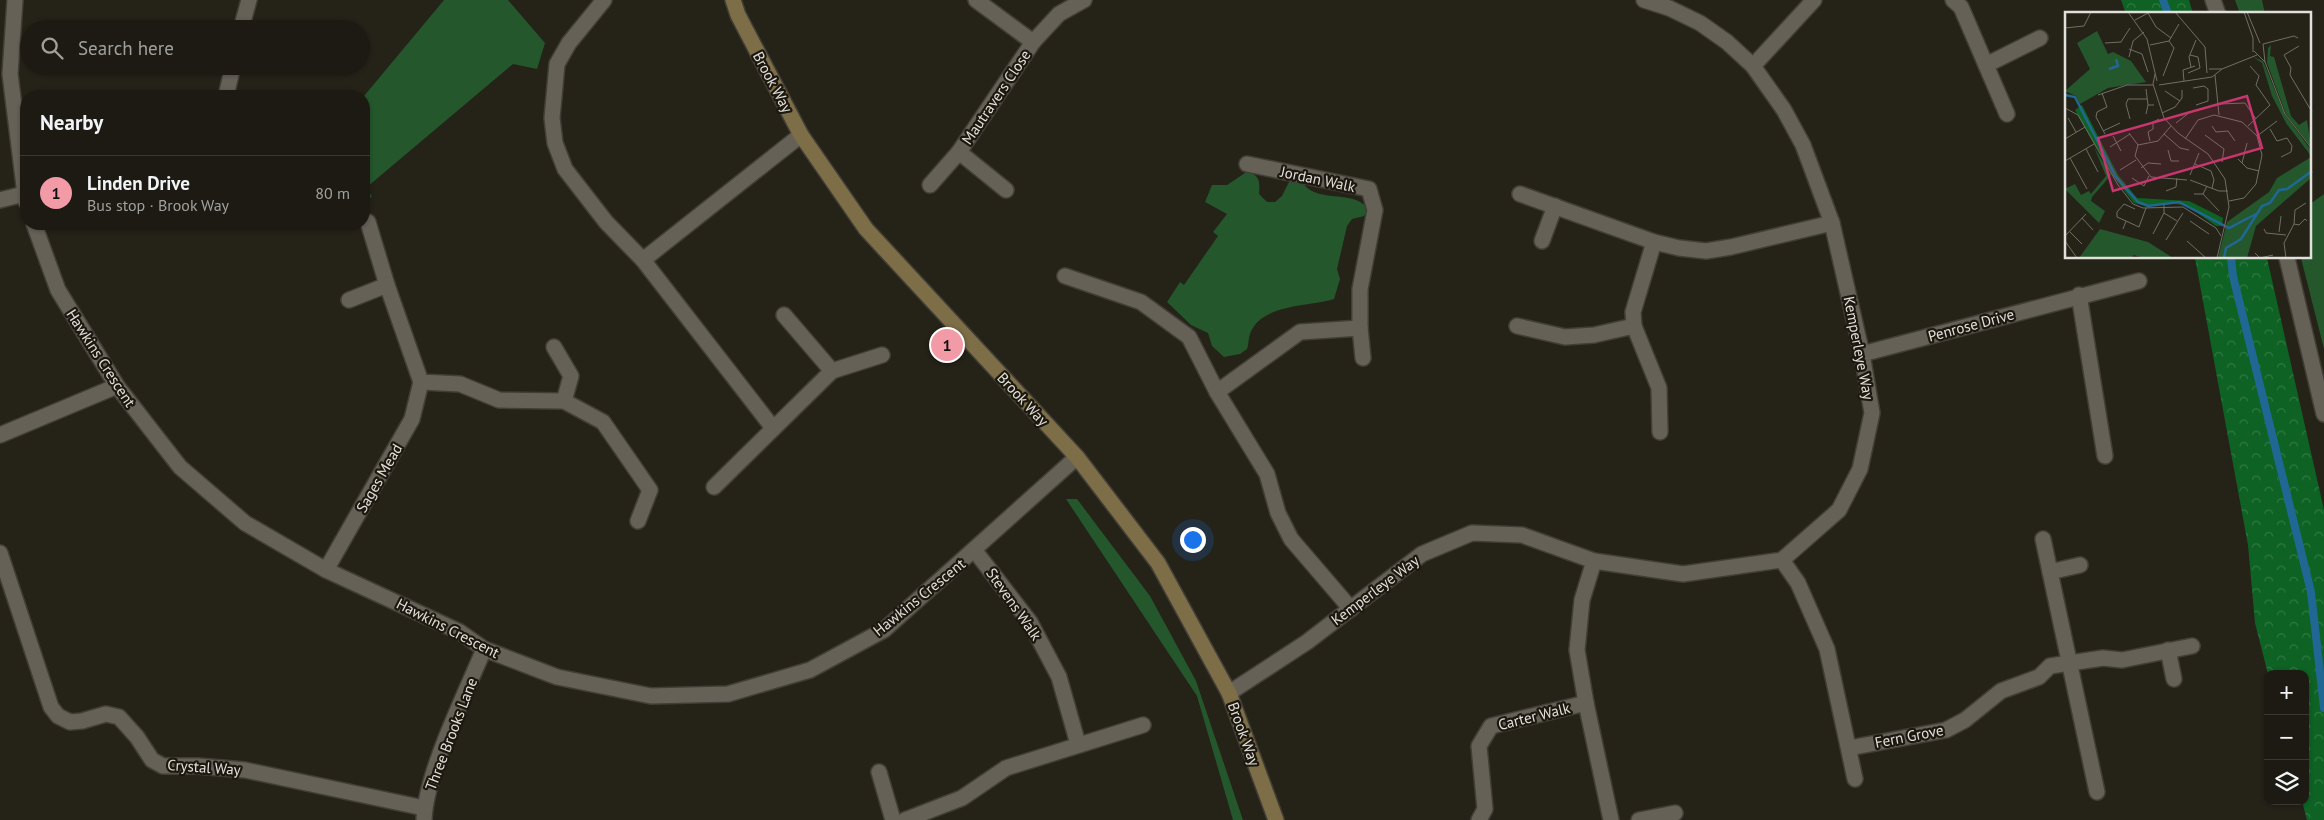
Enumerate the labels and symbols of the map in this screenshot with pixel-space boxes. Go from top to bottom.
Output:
inset map [2065,12,2312,259]
street label: Mautravers Close [957,46,1035,148]
street label: Brook Way [749,48,797,116]
street label: Jordan Walk [1278,162,1358,196]
street label: Kemperleye Way [1840,295,1878,401]
street label: Penrose Drive [1926,304,2016,346]
street label: Hawkins Crescent [62,305,140,411]
pin: 1 [931,326,963,364]
street label: Brook Way [993,368,1053,430]
street label: Sages Mead [352,440,406,516]
your location [1180,527,1206,553]
street label: Kemperleye Way [1327,551,1423,629]
street label: Hawkins Crescent [869,554,969,640]
street label: Stevens Walk [982,564,1046,644]
street label: Hawkins Crescent [393,594,503,662]
street label: Three Brooks Lane [421,675,481,793]
street label: Carter Walk [1496,698,1573,734]
street label: Brook Way [1224,699,1264,769]
street label: Fern Grove [1873,720,1945,752]
street label: Crystal Way [167,755,241,779]

